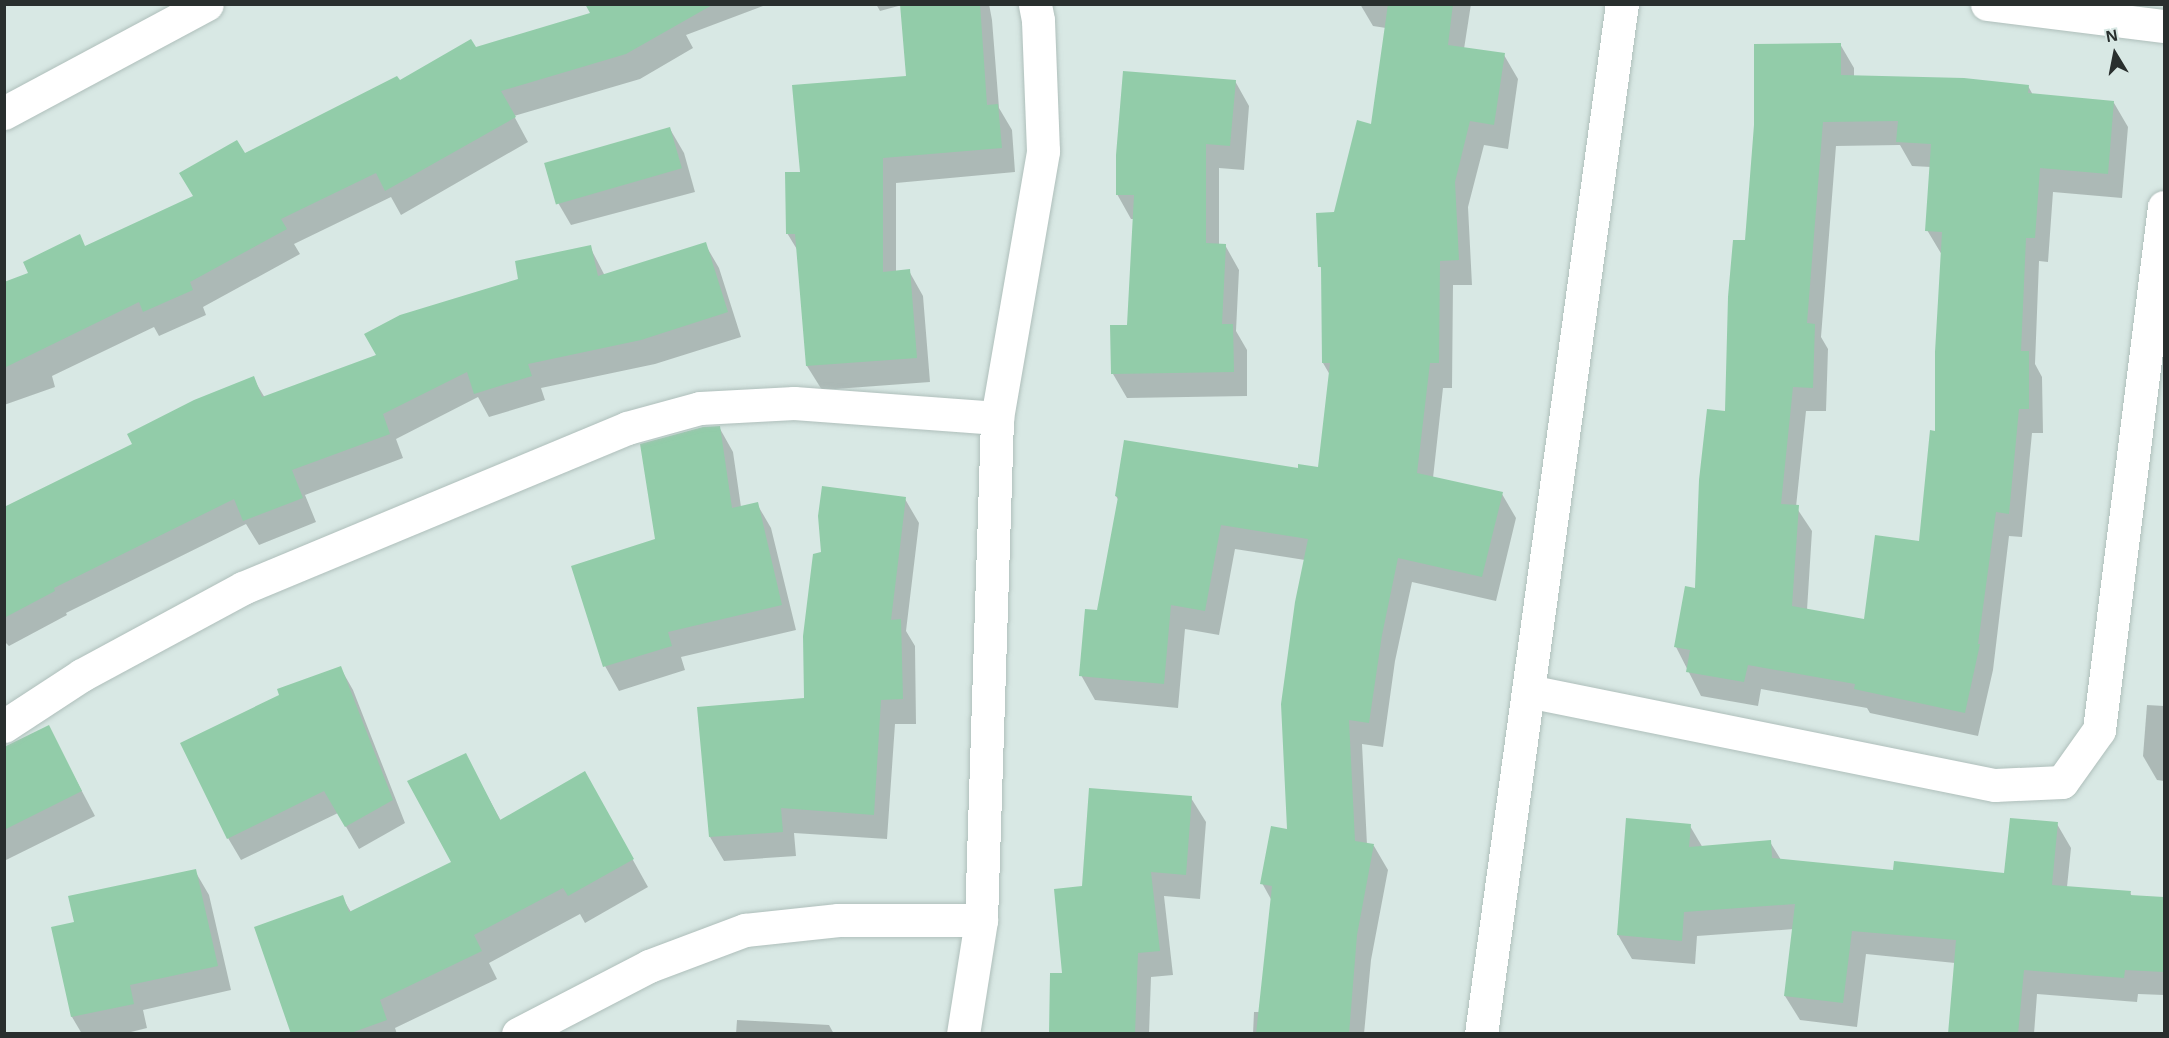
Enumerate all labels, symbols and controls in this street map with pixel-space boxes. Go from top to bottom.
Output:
north arrow [2085,24,2145,84]
text: N [2105,26,2119,45]

